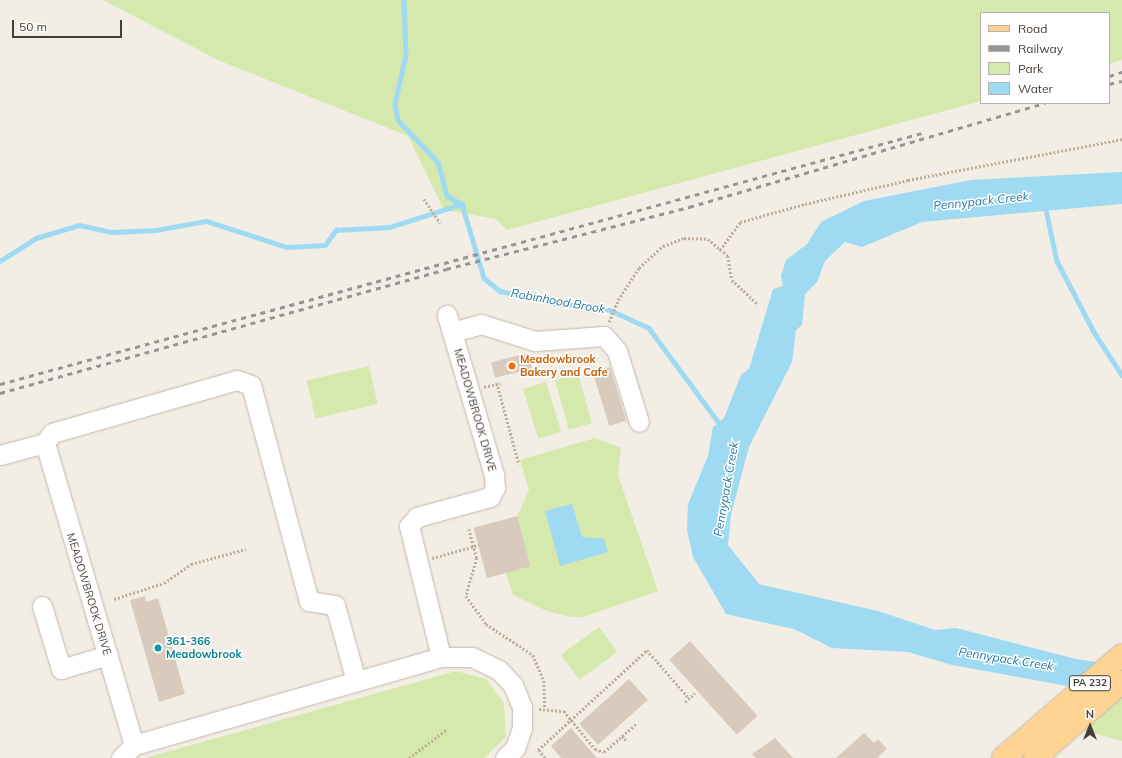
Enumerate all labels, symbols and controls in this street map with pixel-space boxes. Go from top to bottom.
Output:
scale bar [14,12,124,38]
legend [980,12,1110,104]
text: 50 m [19,19,47,34]
text: Road [1018,21,1047,36]
text: Railway [1018,41,1063,56]
text: Park [1018,61,1043,76]
text: Water [1018,81,1053,96]
water label: Pennypack Creek [933,189,1029,213]
water label: Robinhood Brook [510,286,606,316]
street label: MEADOWBROOK DRIVE [451,347,499,473]
place label: Meadowbrook Bakery and Cafe [520,353,607,379]
marker: Meadowbrook Bakery and Cafe [507,361,517,371]
water label: Pennypack Creek [711,441,741,537]
street label: MEADOWBROOK DRIVE [64,531,114,657]
place label: 361-366 Meadowbrook [166,635,242,661]
marker: 361-366 Meadowbrook [153,643,163,653]
water label: Pennypack Creek [958,644,1054,674]
road number: PA 232 [1068,675,1112,691]
north arrow [1070,706,1110,746]
text: N [1086,707,1094,721]

